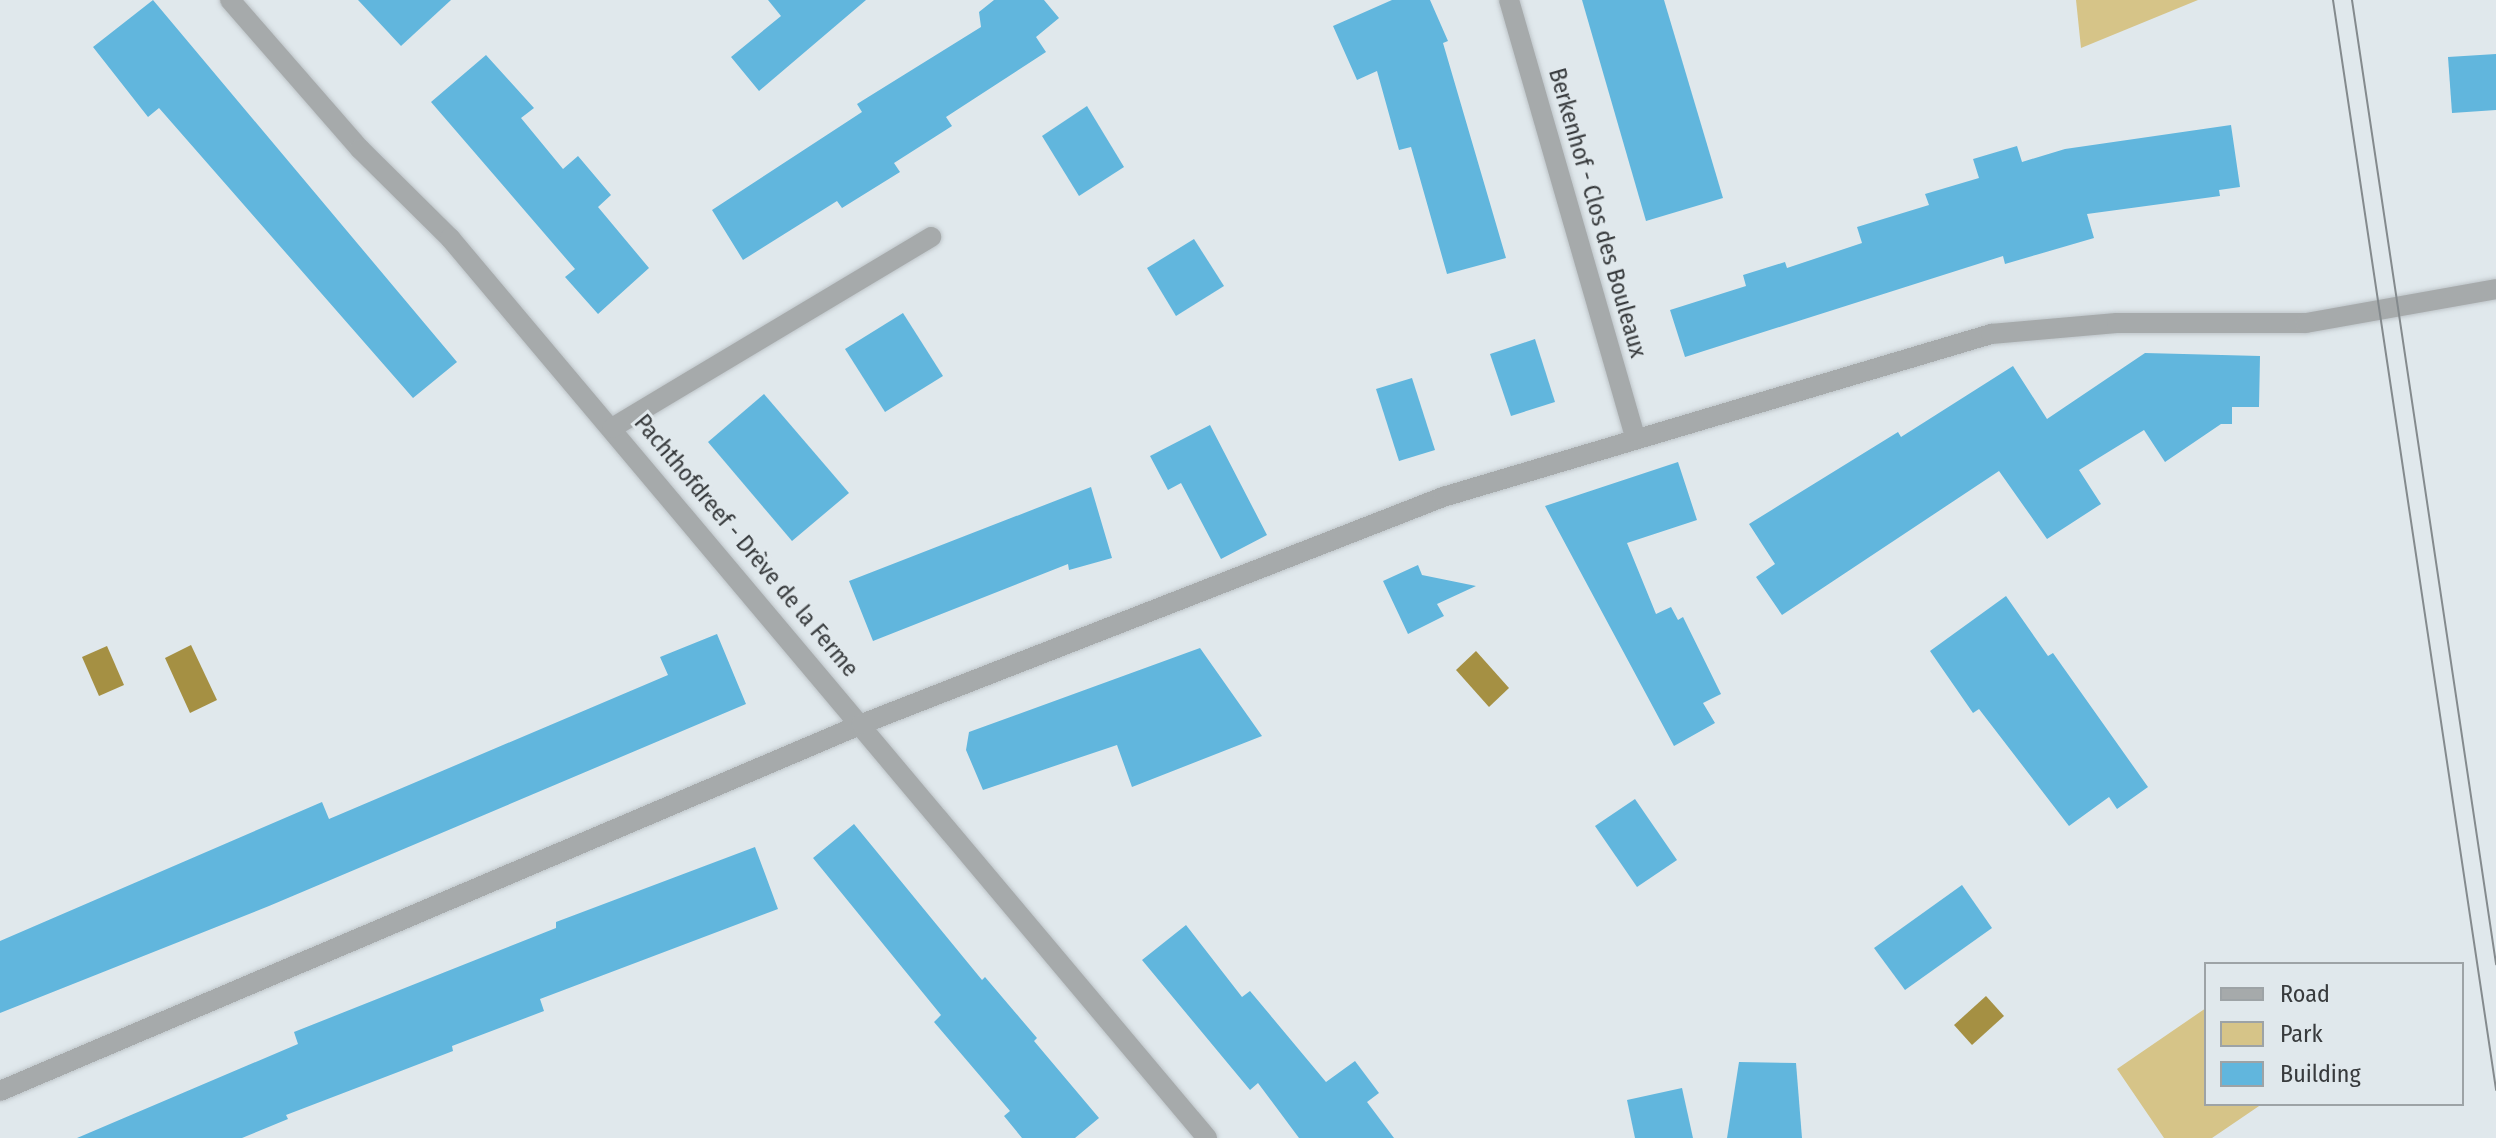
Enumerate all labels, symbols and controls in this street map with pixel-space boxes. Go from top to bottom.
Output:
street label: Berkenhof - Clos des Bouleaux [1542,65,1652,361]
street label: Pachthofdreef - Drève de la Ferme [628,409,864,683]
legend [2204,962,2464,1106]
text: Road [2280,980,2330,1008]
text: Park [2280,1020,2323,1048]
text: Building [2280,1060,2361,1088]

